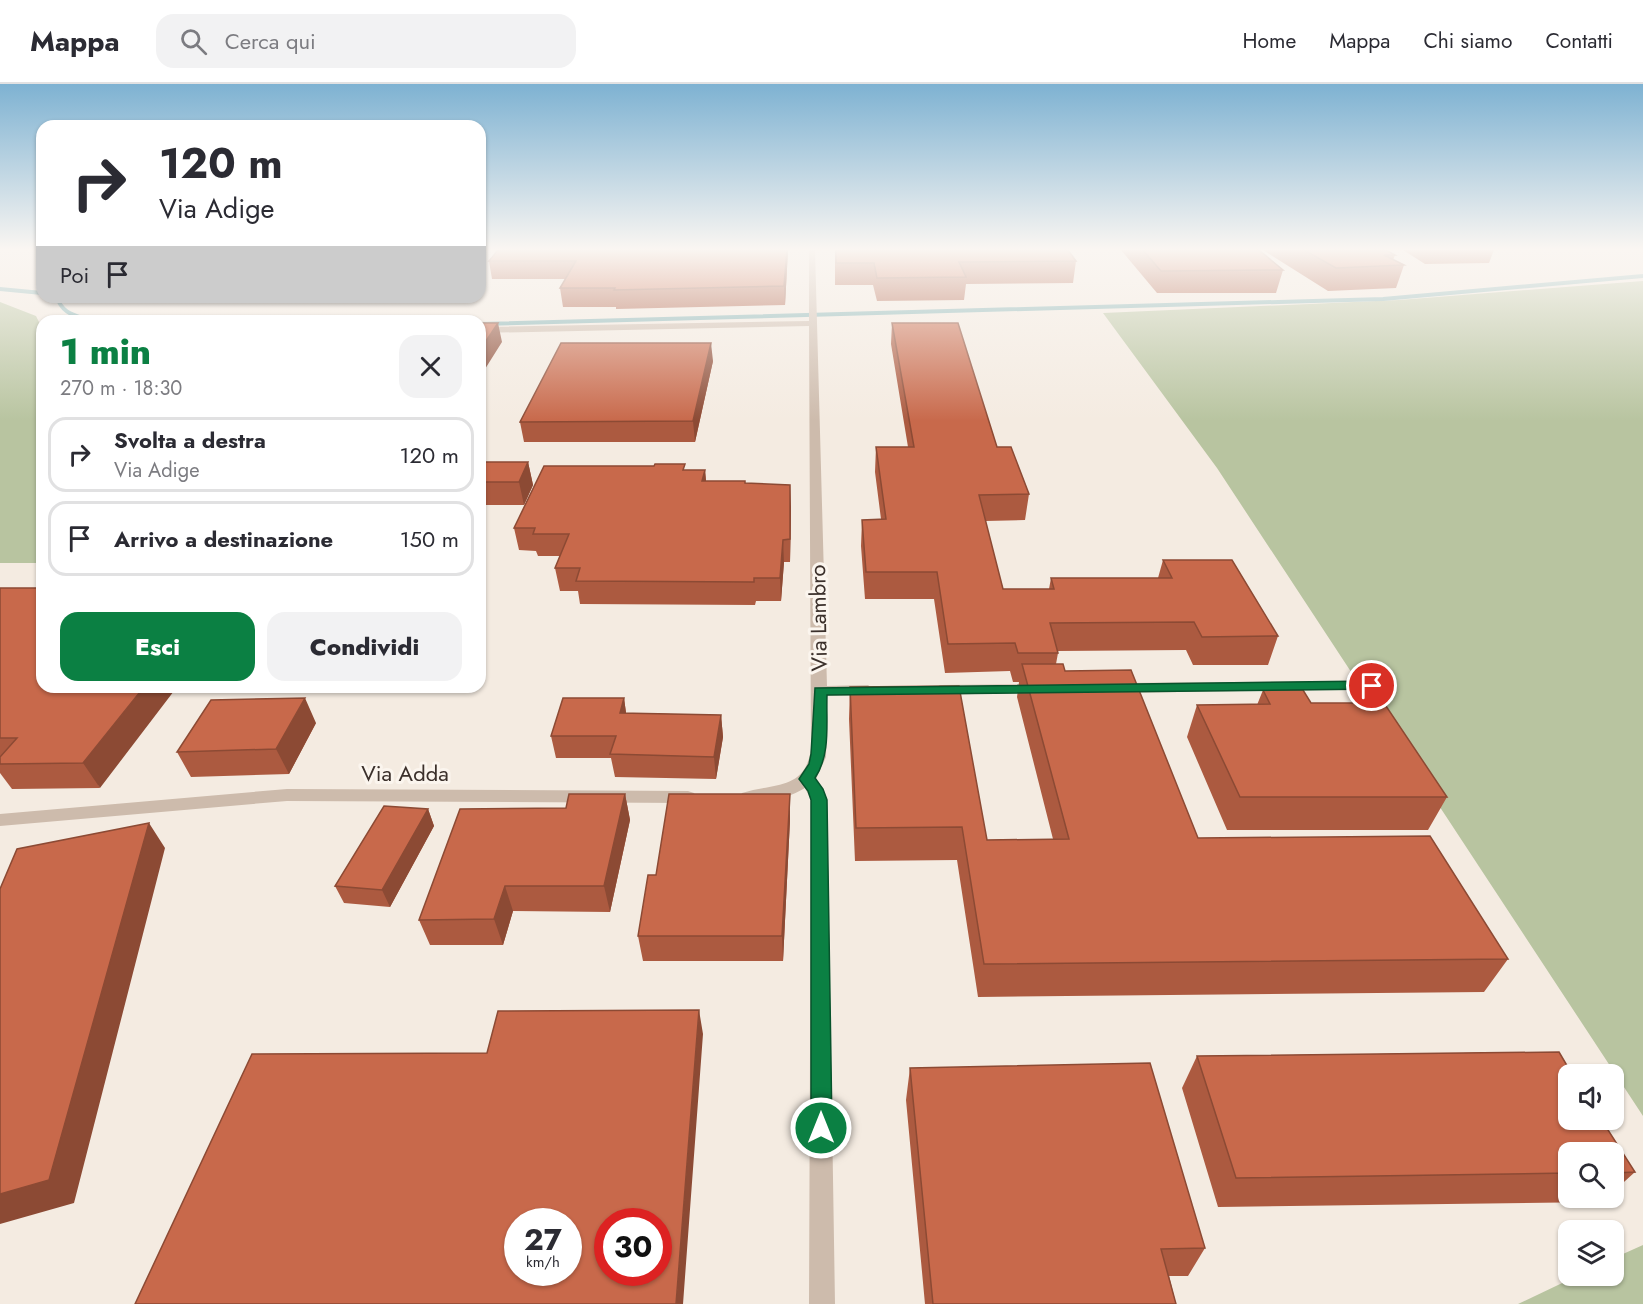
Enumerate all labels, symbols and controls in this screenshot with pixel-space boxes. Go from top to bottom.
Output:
search box [156,14,576,68]
text: Mappa [30,21,120,62]
icon: search [177,25,210,58]
text: Cerca qui [225,25,316,57]
text: Home [1243,26,1296,56]
text: Mappa [1329,26,1390,56]
text: Chi siamo [1423,26,1512,56]
text: Contatti [1545,26,1613,56]
text: 120 m [159,133,283,194]
icon: right [60,144,138,222]
text: Via Adige [159,189,274,228]
icon: arrive [101,258,134,291]
text: Poi [60,259,89,291]
text: 1 min [60,325,151,377]
button: close [399,335,462,398]
text: 270 m · 18:30 [60,374,182,403]
text: Svolta a destra [114,424,266,456]
icon: right [63,438,96,471]
text: 120 m [400,439,459,471]
text: Via Adige [114,456,200,485]
icon: arrive [63,522,96,555]
text: Arrivo a destinazione [114,523,333,555]
text: 150 m [400,523,459,555]
street label: Via Lambro [801,564,835,672]
button: Esci [60,612,255,681]
button: Condividi [267,612,462,681]
pin [1346,660,1397,711]
icon: arrive [1355,669,1388,702]
street label: Via Adda [361,757,449,789]
map controls [1558,1064,1624,1286]
button: sound [1558,1064,1624,1130]
position arrow [789,1096,853,1160]
button: search [1558,1142,1624,1208]
speed limit sign: 30 [594,1208,672,1286]
text: 27 [524,1218,562,1261]
button: layers [1558,1220,1624,1286]
text: km/h [526,1251,560,1273]

